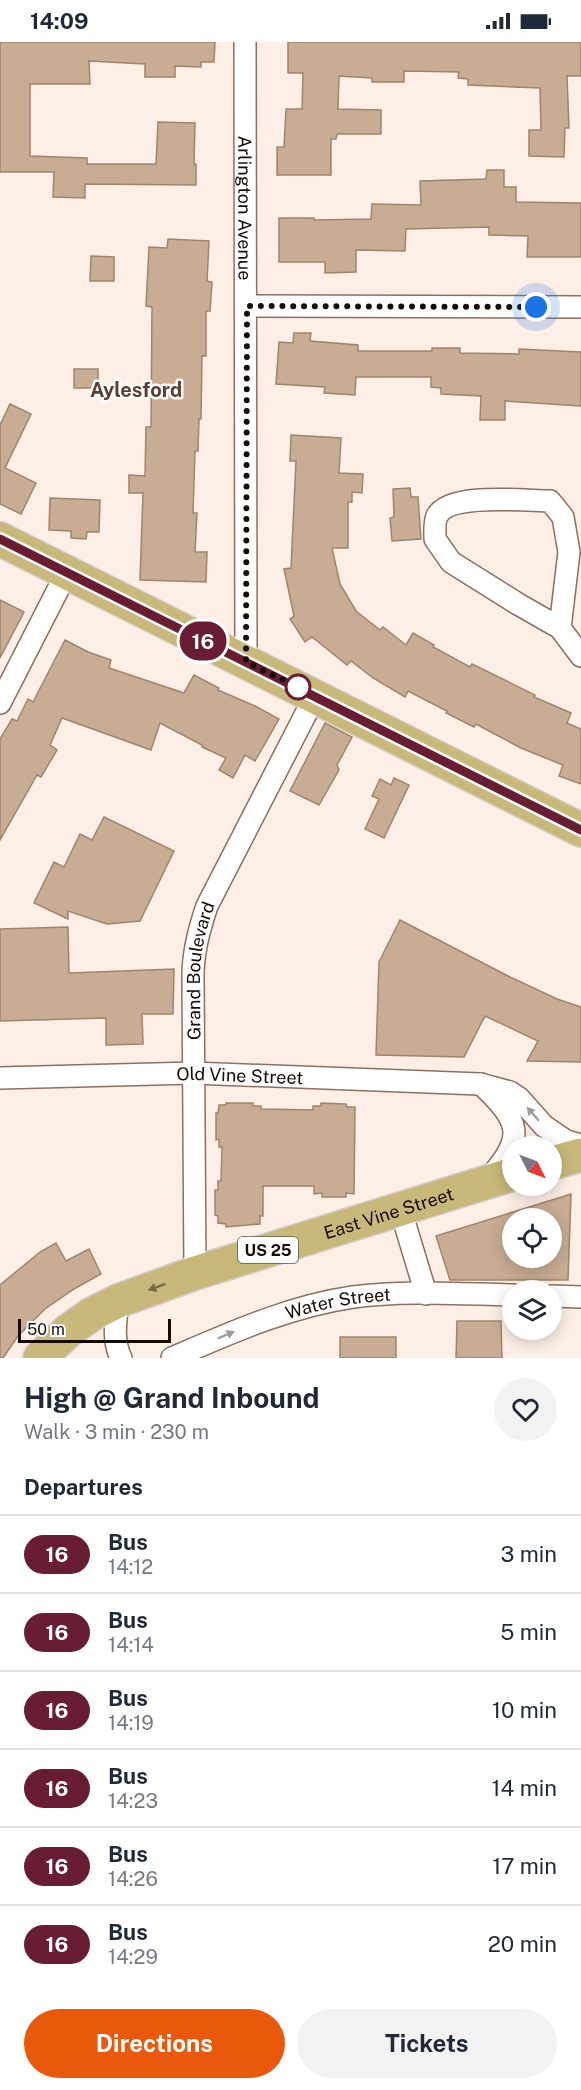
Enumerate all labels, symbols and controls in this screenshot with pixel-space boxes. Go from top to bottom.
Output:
text: 14:09 [30,8,88,34]
street label: Arlington Avenue [235,135,256,281]
your location [521,292,551,322]
district label: Aylesford [90,378,182,402]
line badge: 16 [176,622,230,660]
text: 16 [192,629,214,654]
unlabelled marker [285,674,311,700]
street label: Grand Boulevard [182,899,218,1040]
street label: Old Vine Street [176,1062,304,1088]
one-way arrow [527,1107,540,1122]
north arrow [502,1136,562,1196]
map controls [502,1136,562,1340]
street label: East Vine Street [321,1183,456,1243]
button: locate [502,1208,562,1268]
road number: US 25 [238,1237,298,1263]
button: layers [502,1280,562,1340]
one-way arrow [148,1282,166,1292]
street label: Water Street [283,1283,391,1323]
scale bar [18,1316,171,1344]
text: 50 m [27,1320,65,1339]
one-way arrow [217,1330,235,1339]
button: heart [494,1378,557,1441]
text: High @ Grand Inbound [24,1381,320,1414]
text: Walk · 3 min · 230 m [24,1420,209,1444]
text: Departures [24,1474,143,1500]
text: Bus [108,1529,148,1555]
text: 3 min [500,1541,557,1567]
text: 16 [46,1542,68,1567]
text: 14:12 [108,1555,153,1579]
text: Bus [108,1607,148,1633]
text: 5 min [500,1619,557,1645]
text: 16 [46,1620,68,1645]
text: 14:14 [108,1633,154,1657]
text: Bus [108,1685,148,1711]
text: 10 min [492,1697,557,1723]
text: 16 [46,1698,68,1723]
text: 14:19 [108,1711,154,1735]
text: Bus [108,1763,148,1789]
text: 14 min [492,1775,557,1801]
text: 16 [46,1776,68,1801]
text: 14:23 [108,1789,158,1813]
text: Bus [108,1841,148,1867]
text: 17 min [492,1853,557,1879]
text: 16 [46,1854,68,1879]
text: 14:26 [108,1867,158,1891]
text: Bus [108,1919,148,1945]
text: 20 min [488,1931,557,1957]
text: 16 [46,1932,68,1957]
text: 14:29 [108,1945,158,1969]
button: Directions [24,2009,285,2078]
button: Tickets [297,2009,557,2078]

